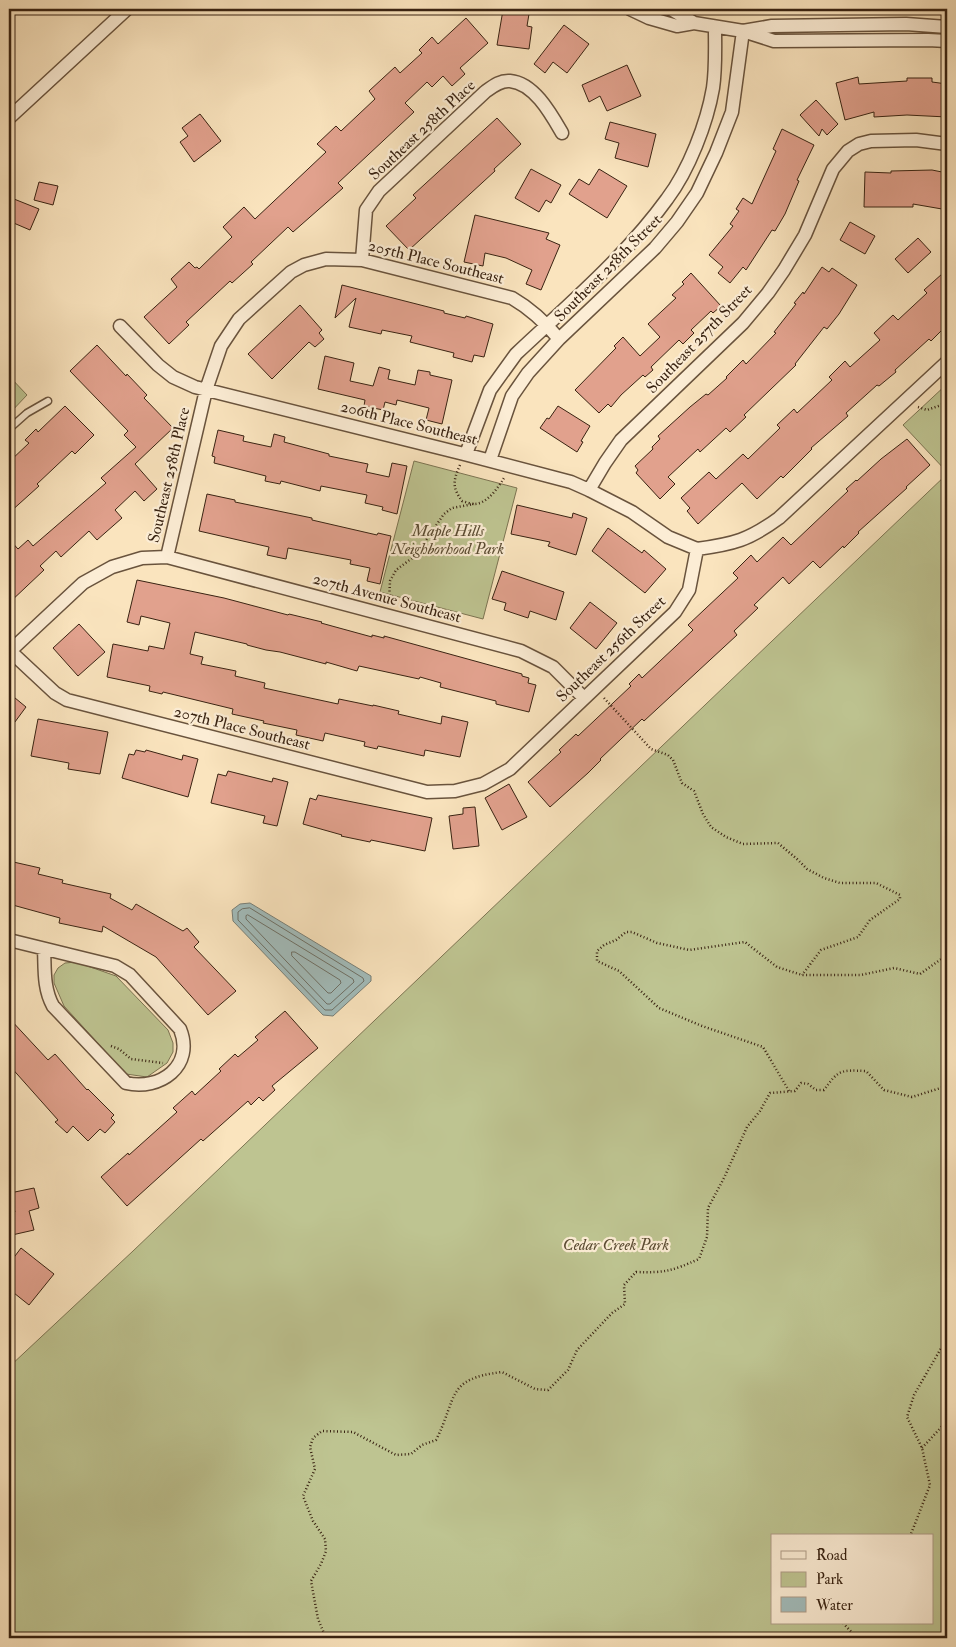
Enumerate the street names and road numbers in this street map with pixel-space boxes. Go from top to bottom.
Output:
street label: Southeast 258th Place [365,75,480,185]
street label: Southeast 258th Street [550,210,666,326]
street label: 205th Place Southeast [366,235,506,289]
street label: Southeast 257th Street [642,280,756,398]
street label: 206th Place Southeast [339,396,479,450]
street label: Southeast 258th Place [144,405,194,545]
street label: 207th Avenue Southeast [311,569,463,627]
street label: Southeast 256th Street [552,592,670,706]
street label: 207th Place Southeast [172,701,312,755]

